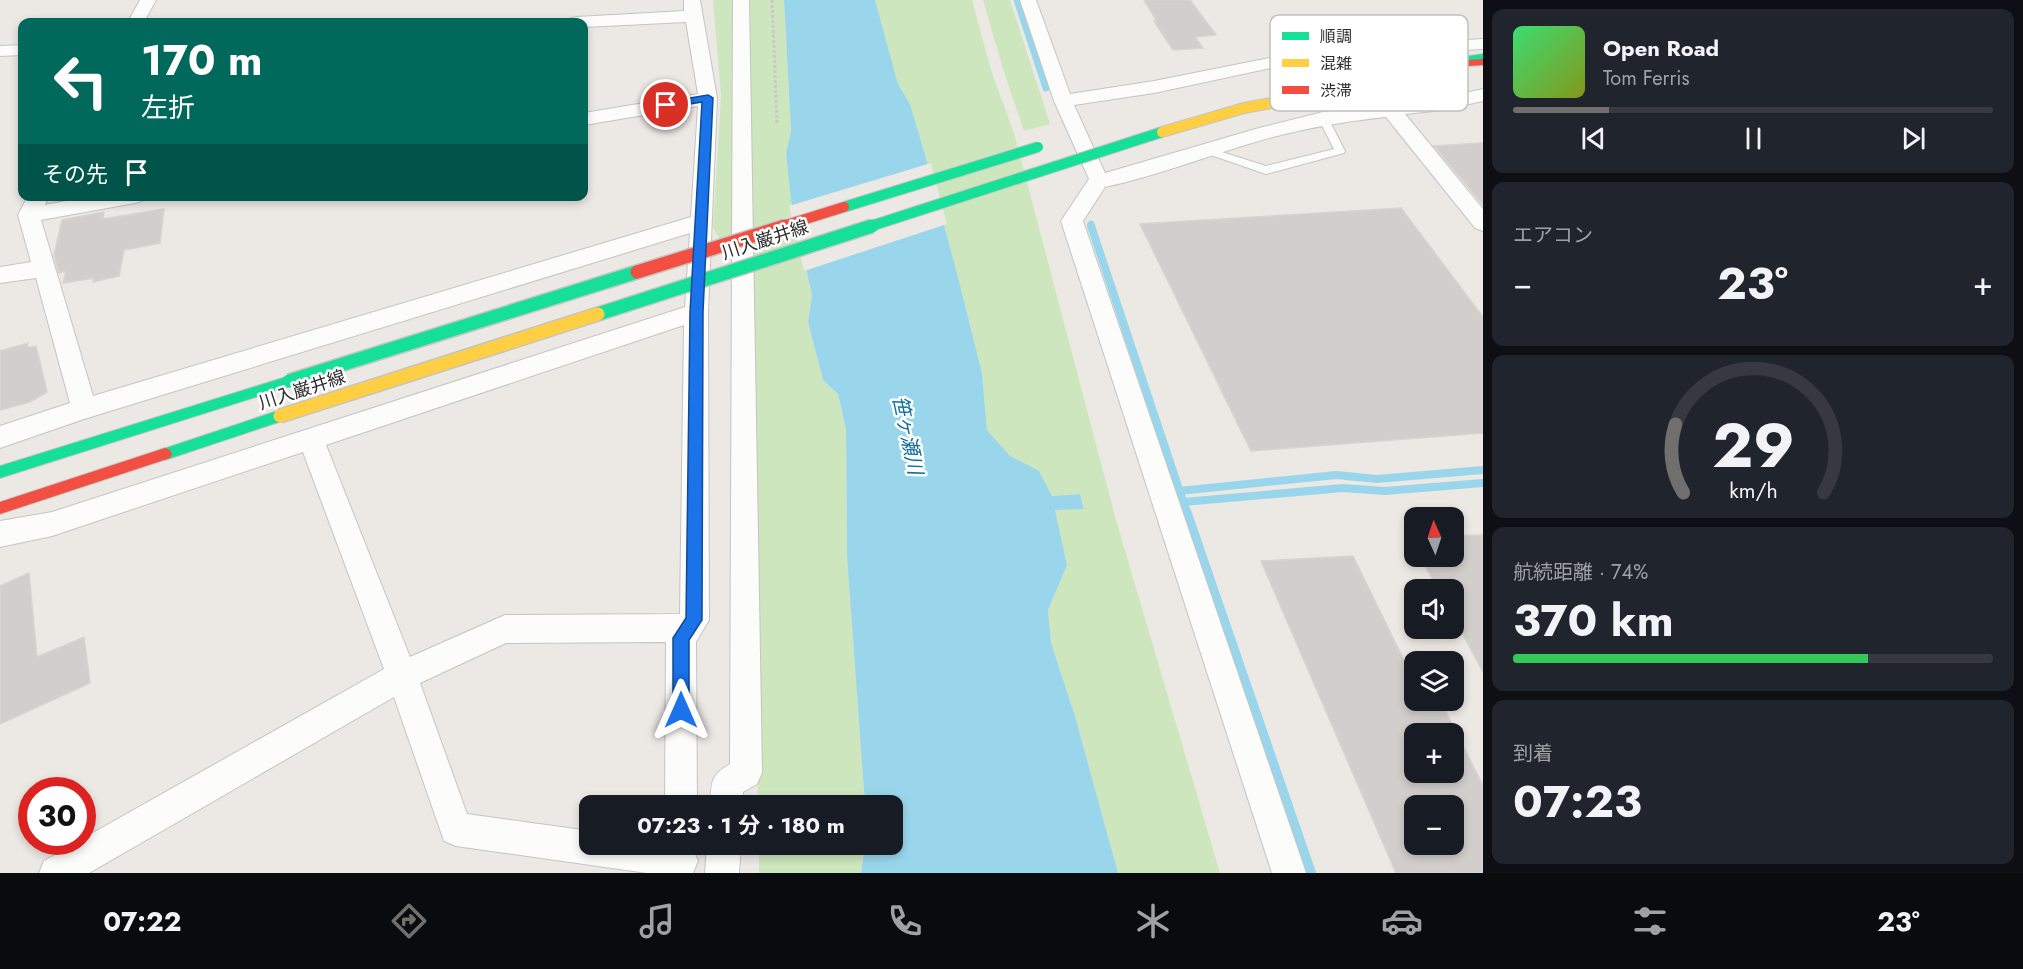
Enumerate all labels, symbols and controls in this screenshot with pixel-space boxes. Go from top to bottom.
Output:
legend [1270,15,1468,111]
text: 順調 [1320,25,1352,48]
text: 170 m [141,30,263,91]
text: Open Road [1603,32,1719,64]
icon: left [42,42,120,120]
text: 混雑 [1320,52,1352,75]
text: Tom Ferris [1603,64,1690,93]
pin [640,79,691,130]
text: 渋滞 [1320,79,1352,102]
text: 左折 [141,88,195,127]
icon: arrive [649,88,682,121]
icon: previous [1577,122,1610,155]
icon: pause [1737,122,1770,155]
icon: next [1897,122,1930,155]
icon: arrive [120,156,153,189]
text: その先 [42,158,108,190]
street label: 川入巌井線 [718,214,812,266]
text: エアコン [1513,221,1593,250]
text: 23° [1717,251,1788,316]
text: − [1513,260,1532,307]
text: + [1973,260,1993,307]
street label: 川入巌井線 [255,364,349,416]
water label: 笹ヶ瀬川 [885,393,930,479]
text: 29 [1712,401,1794,491]
text: km/h [1729,476,1777,507]
north arrow [1404,507,1464,567]
map controls [1404,507,1464,855]
text: 航続距離 · 74% [1513,558,1648,587]
button: sound [1404,579,1464,639]
text: 370 km [1513,588,1674,653]
button: layers [1404,651,1464,711]
position arrow [649,678,713,742]
button: + [1404,723,1464,783]
text: 到着 [1513,739,1553,768]
text: 07:23 [1513,769,1642,834]
speed limit sign: 30 [18,777,96,855]
button: − [1404,795,1464,855]
text: 07:23 · 1 分 · 180 m [637,809,845,841]
icon: directions [388,900,430,942]
icon: music [636,900,678,942]
icon: phone [884,900,926,942]
icon: climate [1132,900,1174,942]
icon: car [1381,900,1423,942]
icon: filters [1629,900,1671,942]
text: 07:22 [103,902,181,941]
text: 23° [1877,902,1920,941]

